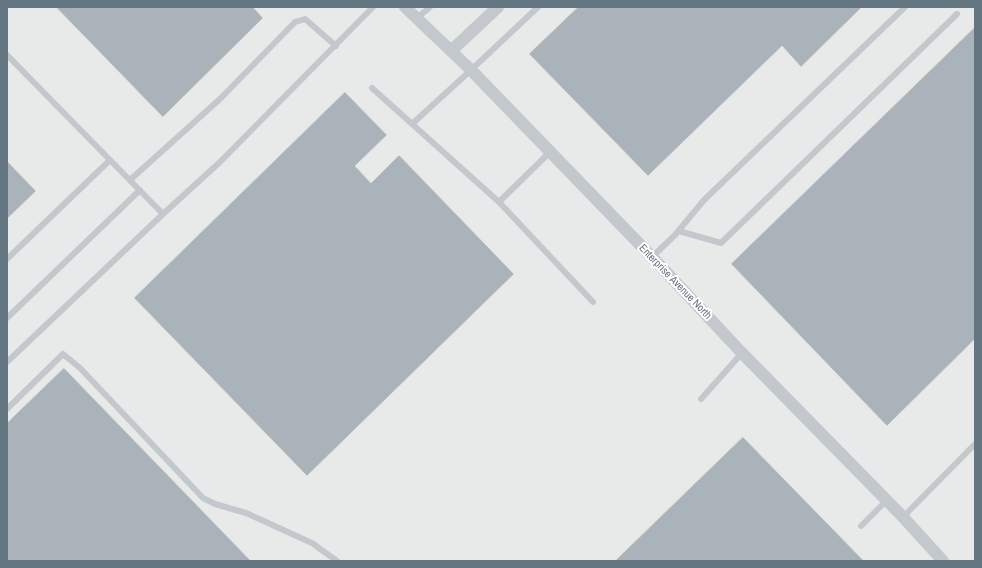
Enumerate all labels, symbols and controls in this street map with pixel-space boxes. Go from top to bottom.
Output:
street label: Enterprise Avenue North [636,242,714,322]

